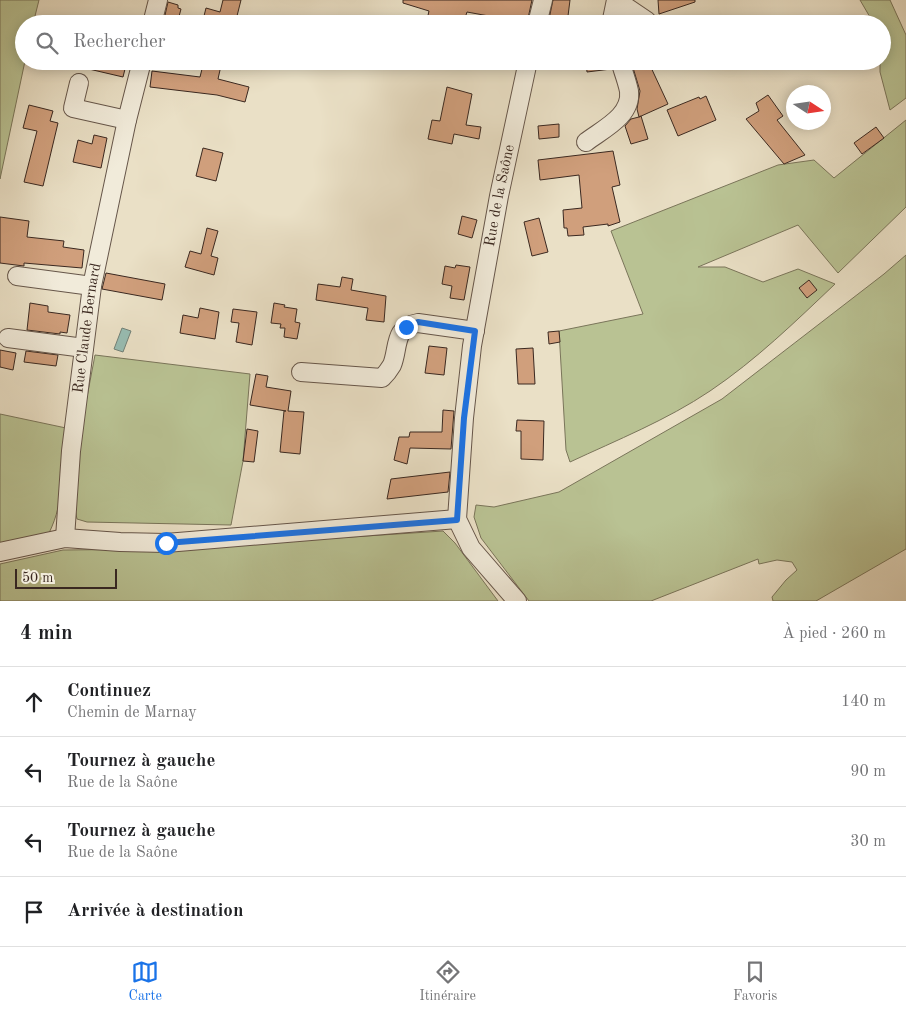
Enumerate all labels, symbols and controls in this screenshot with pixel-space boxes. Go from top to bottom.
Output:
search box [15,15,891,70]
icon: search [33,29,61,57]
text: Rechercher [73,33,166,52]
north arrow [786,85,831,130]
street label: Rue de la Saône [483,143,517,248]
street label: Rue Claude Bernard [71,262,104,394]
route end [395,316,418,339]
route start [155,532,178,555]
scale bar [15,566,118,589]
text: 50 m [22,571,53,585]
text: 4 min [20,623,73,644]
text: À pied · 260 m [783,626,886,642]
text: Continuez [67,682,151,701]
icon: ahead [20,688,48,716]
text: 140 m [841,694,886,710]
text: Chemin de Marnay [67,705,197,721]
text: Tournez à gauche [67,752,215,771]
icon: left [20,758,48,786]
text: 90 m [850,764,886,780]
text: Rue de la Saône [67,775,178,791]
text: Tournez à gauche [67,822,215,841]
icon: left [20,828,48,856]
text: 30 m [850,834,886,850]
text: Rue de la Saône [67,845,178,861]
icon: arrive [20,898,48,926]
text: Arrivée à destination [67,902,243,921]
tab: Carte [129,958,162,1005]
tab: Itinéraire [419,958,476,1005]
tab: Favoris [733,958,777,1005]

